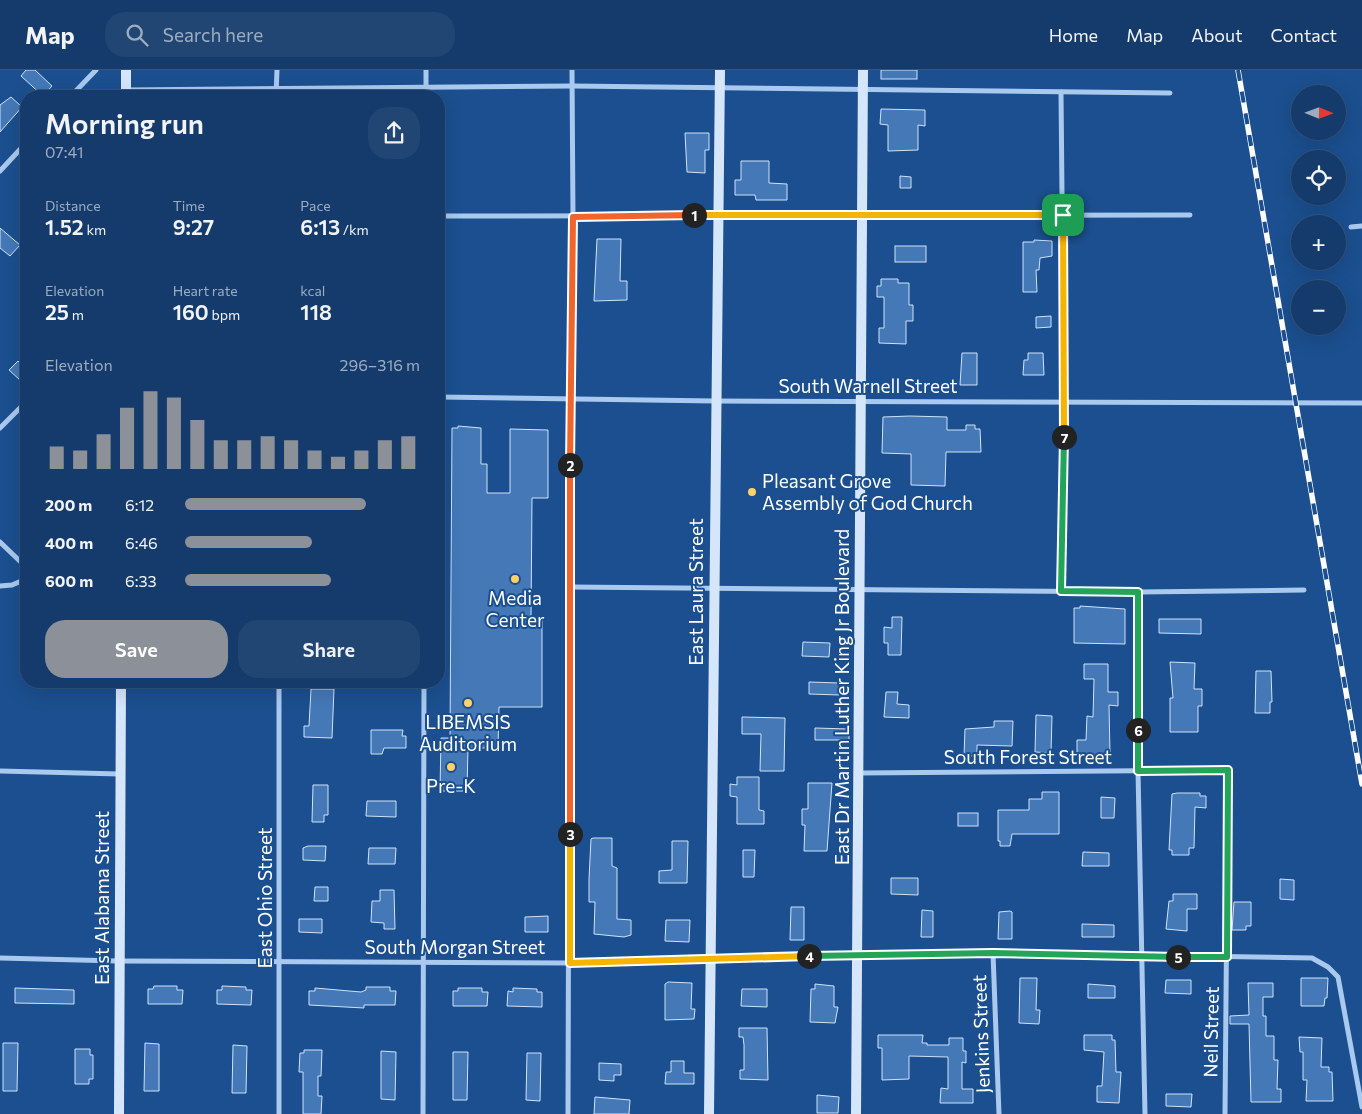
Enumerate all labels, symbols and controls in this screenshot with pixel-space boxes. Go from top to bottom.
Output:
search box [105,12,455,57]
text: Map [25,20,75,49]
icon: search [123,21,151,49]
text: Search here [163,23,263,46]
text: Home [1049,24,1098,46]
text: Map [1126,24,1163,46]
text: About [1191,24,1243,46]
text: Contact [1271,24,1337,46]
north arrow [1291,85,1346,140]
map controls [1291,85,1346,335]
text: Morning run [45,106,204,140]
button: share [368,107,420,159]
text: 07:41 [45,142,84,161]
button: locate [1291,150,1346,205]
pin [1042,194,1084,236]
text: Distance [45,197,101,214]
text: Time [173,197,205,214]
text: Pace [300,197,331,214]
icon: arrive [1049,201,1077,229]
pin: 1 [682,202,706,228]
text: 1 [691,207,698,224]
text: 1.52 [45,214,84,239]
text: 9:27 [173,214,214,239]
text: 6:13 [300,214,340,239]
button: + [1291,215,1346,270]
text: km [84,221,106,238]
text: /km [340,221,369,238]
button: − [1291,280,1346,335]
text: Elevation [45,282,104,299]
text: Heart rate [173,282,238,299]
text: kcal [300,282,325,299]
text: 25 [45,299,69,324]
text: 160 [173,299,209,324]
text: 118 [300,299,332,324]
text: m [69,306,84,323]
text: bpm [209,306,240,323]
text: Elevation [45,355,113,374]
text: 296–316 m [340,355,420,374]
street label: South Warnell Street [778,374,958,397]
pin: 7 [1052,424,1076,450]
text: 7 [1061,429,1068,446]
pin: 2 [558,452,582,478]
text: 2 [567,457,574,474]
place label: Pleasant Grove Assembly of God Church [762,469,973,514]
marker: Pleasant Grove Assembly of God Church [746,486,758,498]
text: 200 m [45,495,92,514]
text: 6:12 [125,495,154,514]
street label: East Laura Street [684,518,707,666]
street label: East Dr Martin Luther King Jr Boulevard [830,529,853,865]
text: 400 m [45,533,93,552]
text: 6:46 [125,533,158,552]
text: 600 m [45,571,93,590]
text: 6:33 [125,571,157,590]
marker: Media Center [509,573,521,585]
place label: Media Center [485,586,545,631]
button: Save [45,620,228,678]
button: Share [238,620,420,678]
marker: LIBEMSIS Auditorium [462,697,474,709]
place label: LIBEMSIS Auditorium [419,710,517,755]
pin: 6 [1126,718,1150,742]
text: 6 [1134,722,1143,739]
street label: South Forest Street [944,745,1112,768]
marker: Pre-K [445,761,457,773]
place label: Pre-K [426,774,476,797]
street label: East Alabama Street [90,811,113,985]
pin: 3 [558,822,582,846]
text: 3 [566,826,575,843]
street label: East Ohio Street [253,827,276,969]
street label: South Morgan Street [365,935,546,958]
pin: 4 [796,944,822,968]
pin: 5 [1166,944,1190,970]
text: 4 [805,948,814,965]
text: 5 [1174,949,1183,966]
street label: Jenkins Street [967,974,994,1094]
street label: Neil Street [1198,986,1223,1078]

